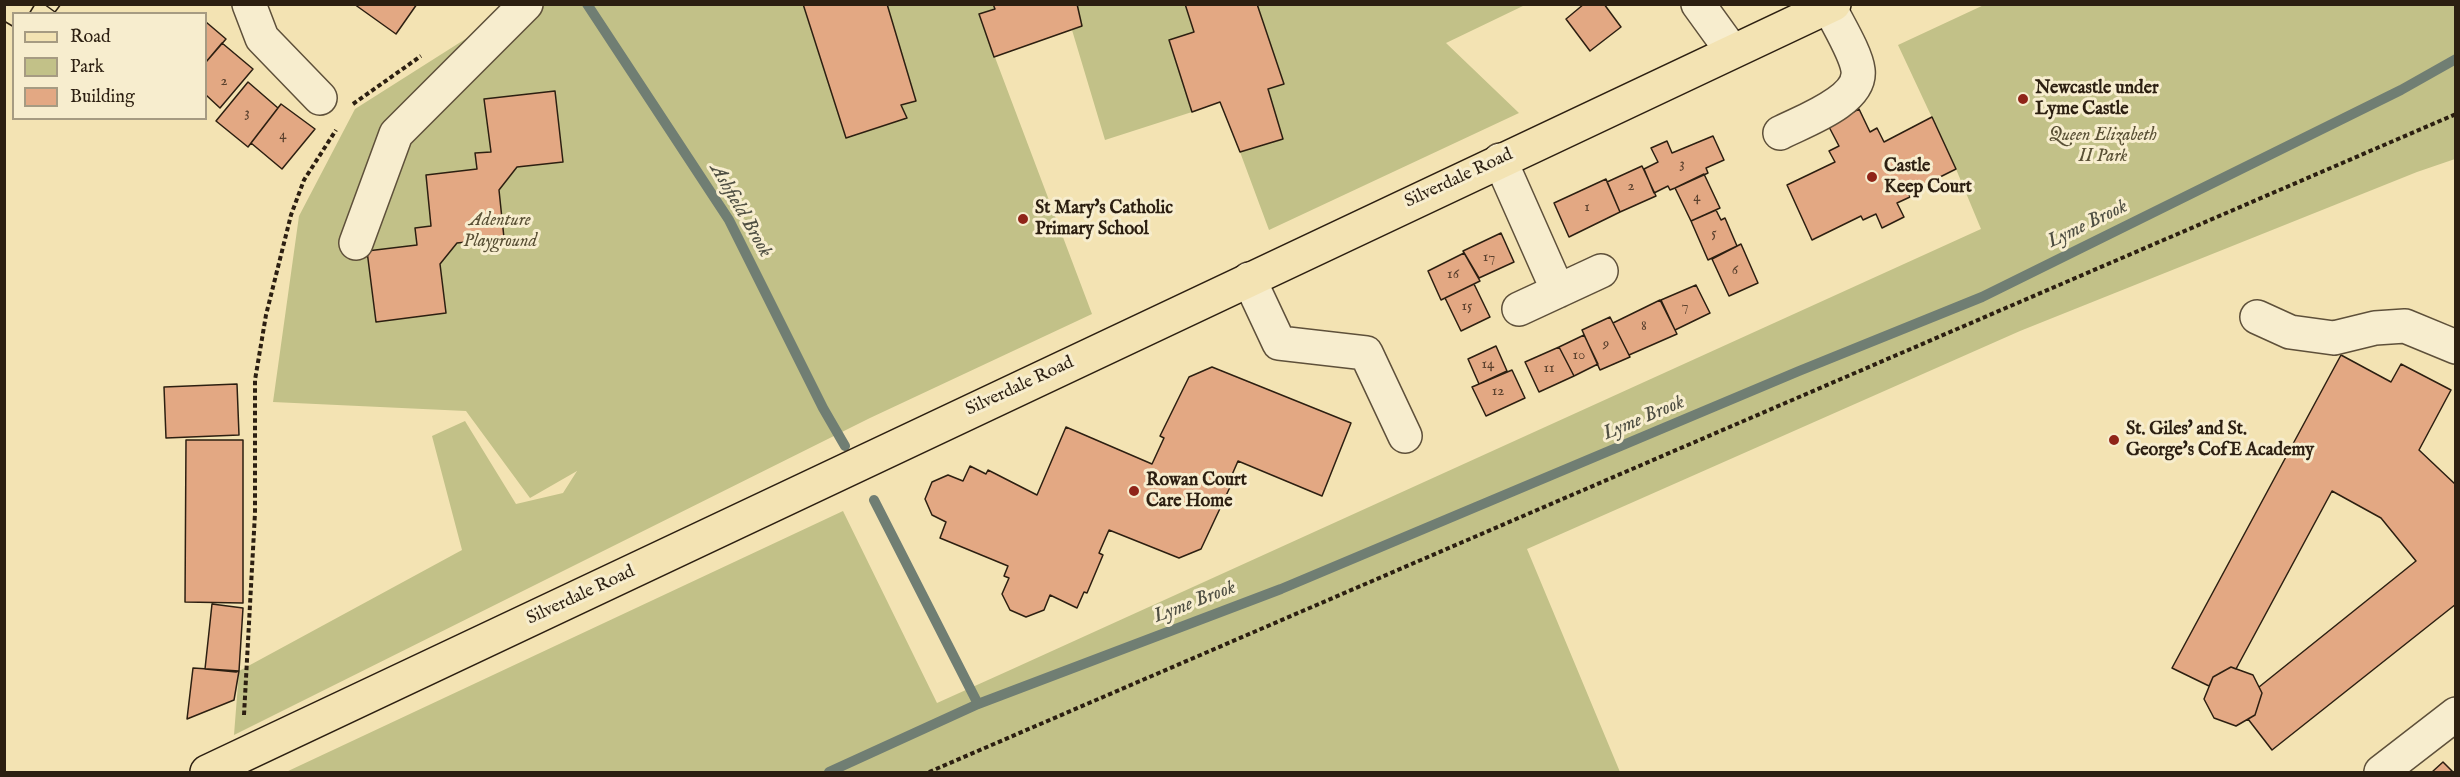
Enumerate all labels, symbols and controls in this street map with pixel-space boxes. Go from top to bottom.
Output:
legend [12,12,207,120]
text: Road [70,26,111,49]
text: Park [70,56,104,79]
house number: 2 [220,73,228,91]
place label: Newcastle under Lyme Castle [2035,78,2159,121]
text: Building [70,86,135,109]
marker: Newcastle under Lyme Castle [2016,92,2030,106]
house number: 3 [244,105,250,123]
park label: Queen Elizabeth II Park [2049,125,2157,168]
house number: 4 [279,127,287,145]
street label: Silverdale Road [1402,145,1516,213]
house number: 3 [1679,156,1685,174]
place label: Castle Keep Court [1884,156,1972,198]
water label: Ashfield Brook [703,160,777,262]
marker: Castle Keep Court [1865,170,1879,184]
house number: 2 [1627,178,1635,196]
house number: 4 [1693,189,1701,207]
water label: Lyme Brook [2044,195,2132,255]
place label: St Mary's Catholic Primary School [1035,198,1173,240]
house number: 1 [1584,199,1590,217]
park label: Adenture Playground [463,210,537,252]
marker: St Mary's Catholic Primary School [1016,212,1030,226]
house number: 5 [1711,225,1717,243]
house number: 17 [1483,249,1495,267]
house number: 6 [1732,262,1738,280]
house number: 16 [1447,266,1459,284]
house number: 15 [1461,298,1473,316]
house number: 7 [1681,298,1689,316]
house number: 8 [1641,318,1647,336]
house number: 9 [1603,336,1609,354]
house number: 10 [1573,347,1585,365]
street label: Silverdale Road [963,353,1077,421]
house number: 14 [1482,356,1494,374]
house number: 11 [1543,360,1555,378]
house number: 12 [1492,383,1504,401]
water label: Lyme Brook [1600,391,1688,447]
place label: St. Giles' and St. George's CofE Academy [2126,419,2314,462]
marker: St. Giles' and St. George's CofE Academy [2107,433,2121,447]
place label: Rowan Court Care Home [1146,470,1247,512]
marker: Rowan Court Care Home [1127,484,1141,498]
street label: Silverdale Road [524,562,638,630]
water label: Lyme Brook [1150,576,1240,630]

